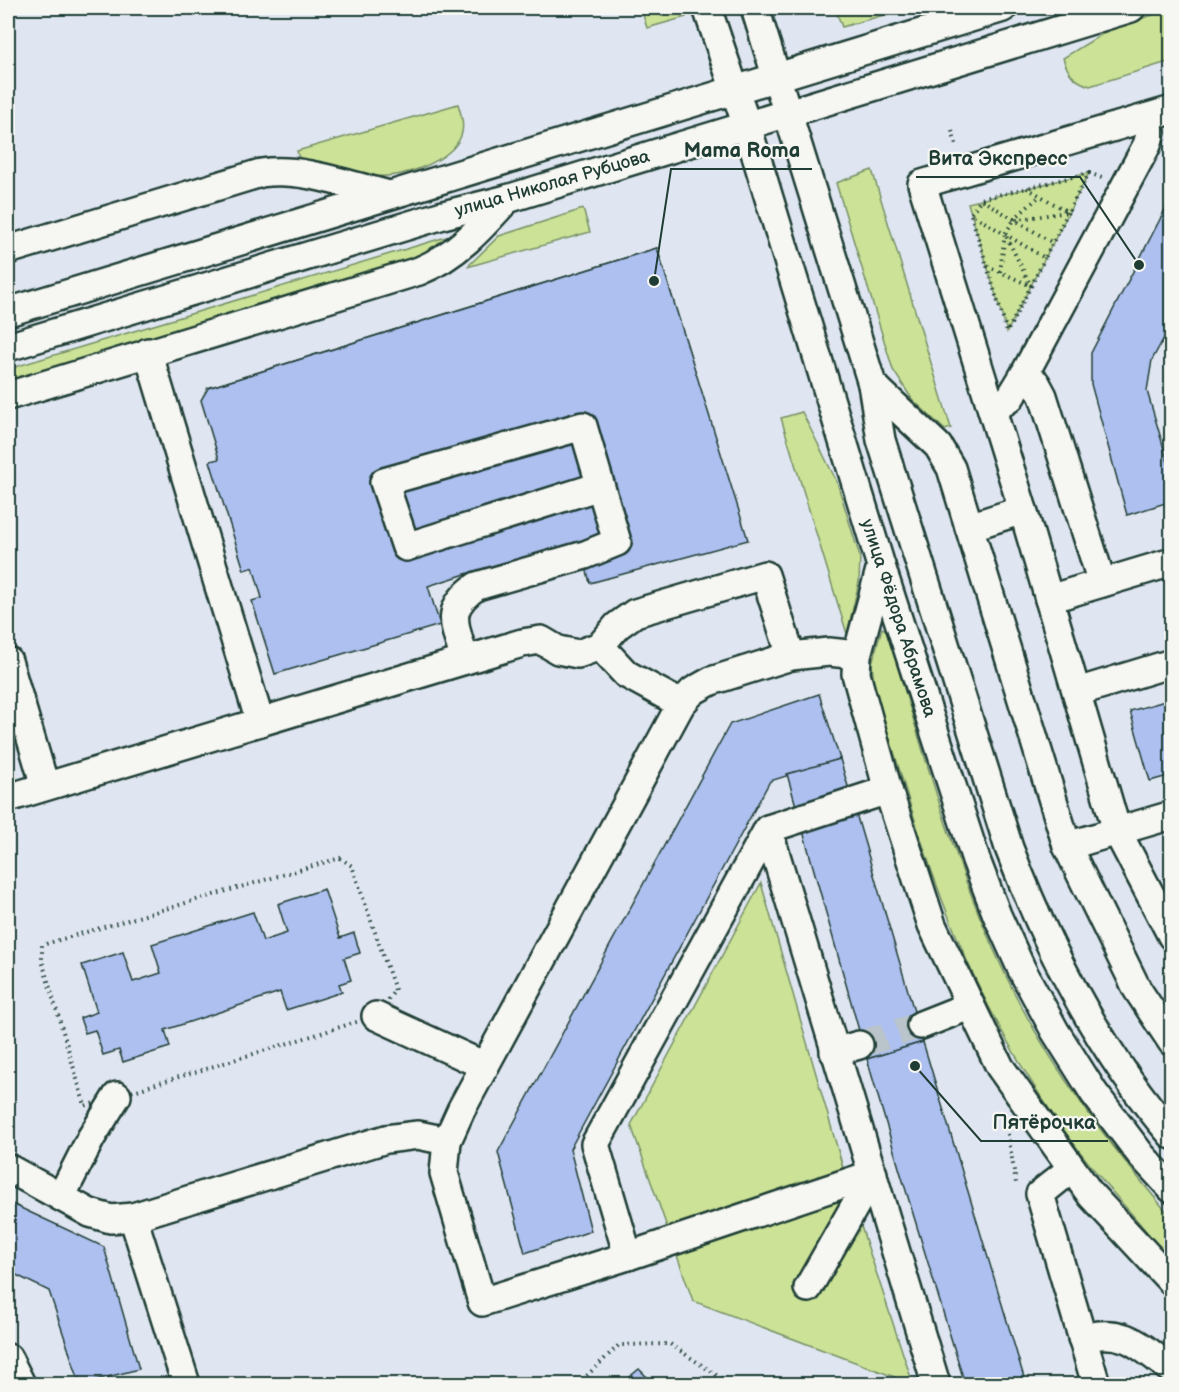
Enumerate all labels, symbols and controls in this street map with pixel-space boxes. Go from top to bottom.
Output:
callout: Mama Roma [671,131,812,169]
text: Mama Roma [684,139,800,163]
callout: Вита Экспресс [916,139,1080,177]
street label: улица Николая Рубцова [452,145,652,221]
text: Вита Экспресс [928,147,1068,171]
street label: улица Фёдора Абрамова [856,516,941,720]
callout: Пятёрочка [981,1103,1108,1141]
text: Пятёрочка [992,1111,1096,1135]

